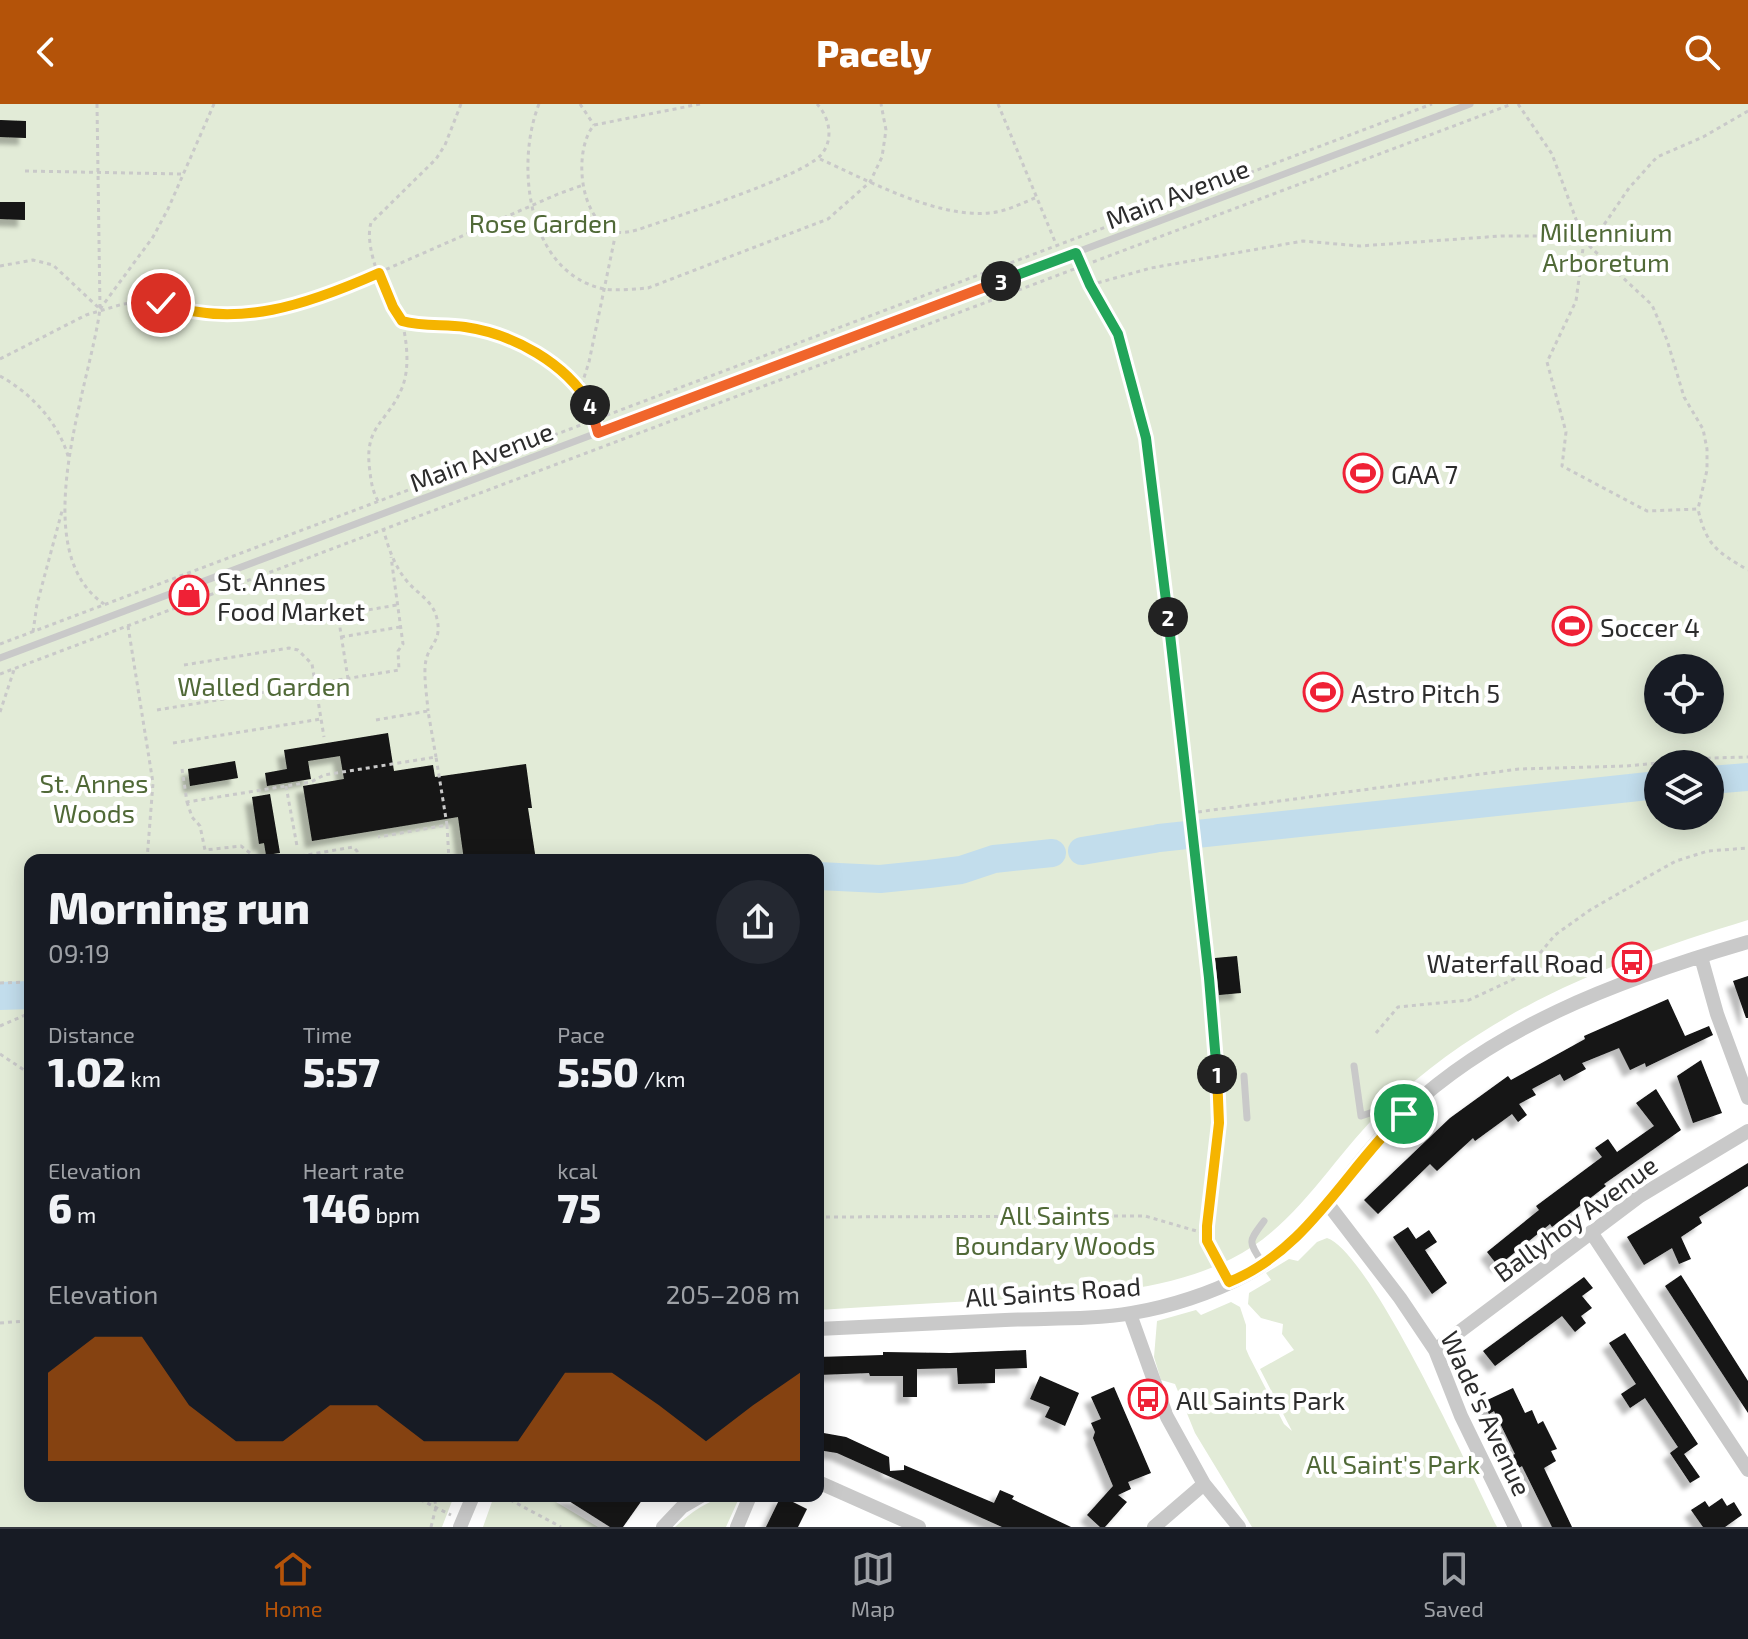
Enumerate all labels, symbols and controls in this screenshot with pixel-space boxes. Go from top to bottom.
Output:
icon: back [24,30,68,74]
icon: search [1680,30,1724,74]
text: Pacely [816,31,932,74]
street label: Main Avenue [1101,151,1253,235]
park label: Rose Garden [469,207,617,238]
park label: Millennium Arboretum [1540,216,1672,277]
pin: 3 [981,261,1021,301]
text: 3 [995,268,1007,294]
pin [127,269,195,337]
icon: check [139,281,183,325]
pin: 4 [570,385,610,425]
text: 4 [583,392,597,418]
street label: Main Avenue [405,414,557,498]
sports icon: GAA 7 [1342,452,1384,494]
place label: GAA 7 [1391,458,1458,489]
place label: St. Annes Food Market [217,565,365,626]
shop icon: St. Annes Food Market [168,574,210,616]
pin: 2 [1148,597,1188,637]
text: 2 [1162,604,1174,630]
sports icon: Soccer 4 [1551,605,1593,647]
place label: Soccer 4 [1600,611,1700,642]
map controls [1644,654,1724,830]
button: locate [1644,654,1724,734]
park label: Walled Garden [177,670,351,701]
sports icon: Astro Pitch 5 [1302,671,1344,713]
place label: Astro Pitch 5 [1351,677,1500,708]
button: layers [1644,750,1724,830]
park label: St. Annes Woods [39,767,149,828]
text: Morning run [48,880,310,933]
button: share [716,880,800,964]
text: 09:19 [48,937,110,968]
bus stop icon: Waterfall Road [1611,941,1653,983]
place label: Waterfall Road [1426,947,1604,978]
text: Distance [48,1021,135,1047]
text: Time [303,1021,352,1047]
text: Pace [557,1021,605,1047]
text: 1.02 [48,1047,126,1095]
text: 5:57 [303,1047,380,1095]
text: 5:50 [557,1047,639,1095]
pin: 1 [1197,1054,1237,1094]
text: 1 [1212,1061,1222,1087]
text: km [126,1065,161,1091]
text: /km [639,1065,686,1091]
pin [1370,1080,1438,1148]
icon: arrive [1382,1092,1426,1136]
street label: Ballyhoy Avenue [1487,1148,1663,1288]
text: Elevation [48,1157,141,1183]
text: Heart rate [303,1157,404,1183]
text: kcal [557,1157,598,1183]
text: 6 [48,1183,72,1231]
text: 146 [303,1183,371,1231]
text: 75 [557,1183,601,1231]
park label: All Saints Boundary Woods [955,1199,1155,1260]
text: m [72,1201,96,1227]
text: bpm [371,1201,420,1227]
street label: All Saints Road [964,1269,1142,1313]
text: Elevation [48,1278,158,1309]
text: 205–208 m [666,1278,800,1309]
street label: Wade's Avenue [1435,1326,1539,1500]
bus stop icon: All Saints Park [1127,1378,1169,1420]
place label: All Saints Park [1176,1384,1345,1415]
park label: All Saint's Park [1306,1448,1480,1479]
tab: Home [264,1547,322,1621]
tab: Map [851,1547,895,1621]
tab: Saved [1423,1547,1484,1621]

